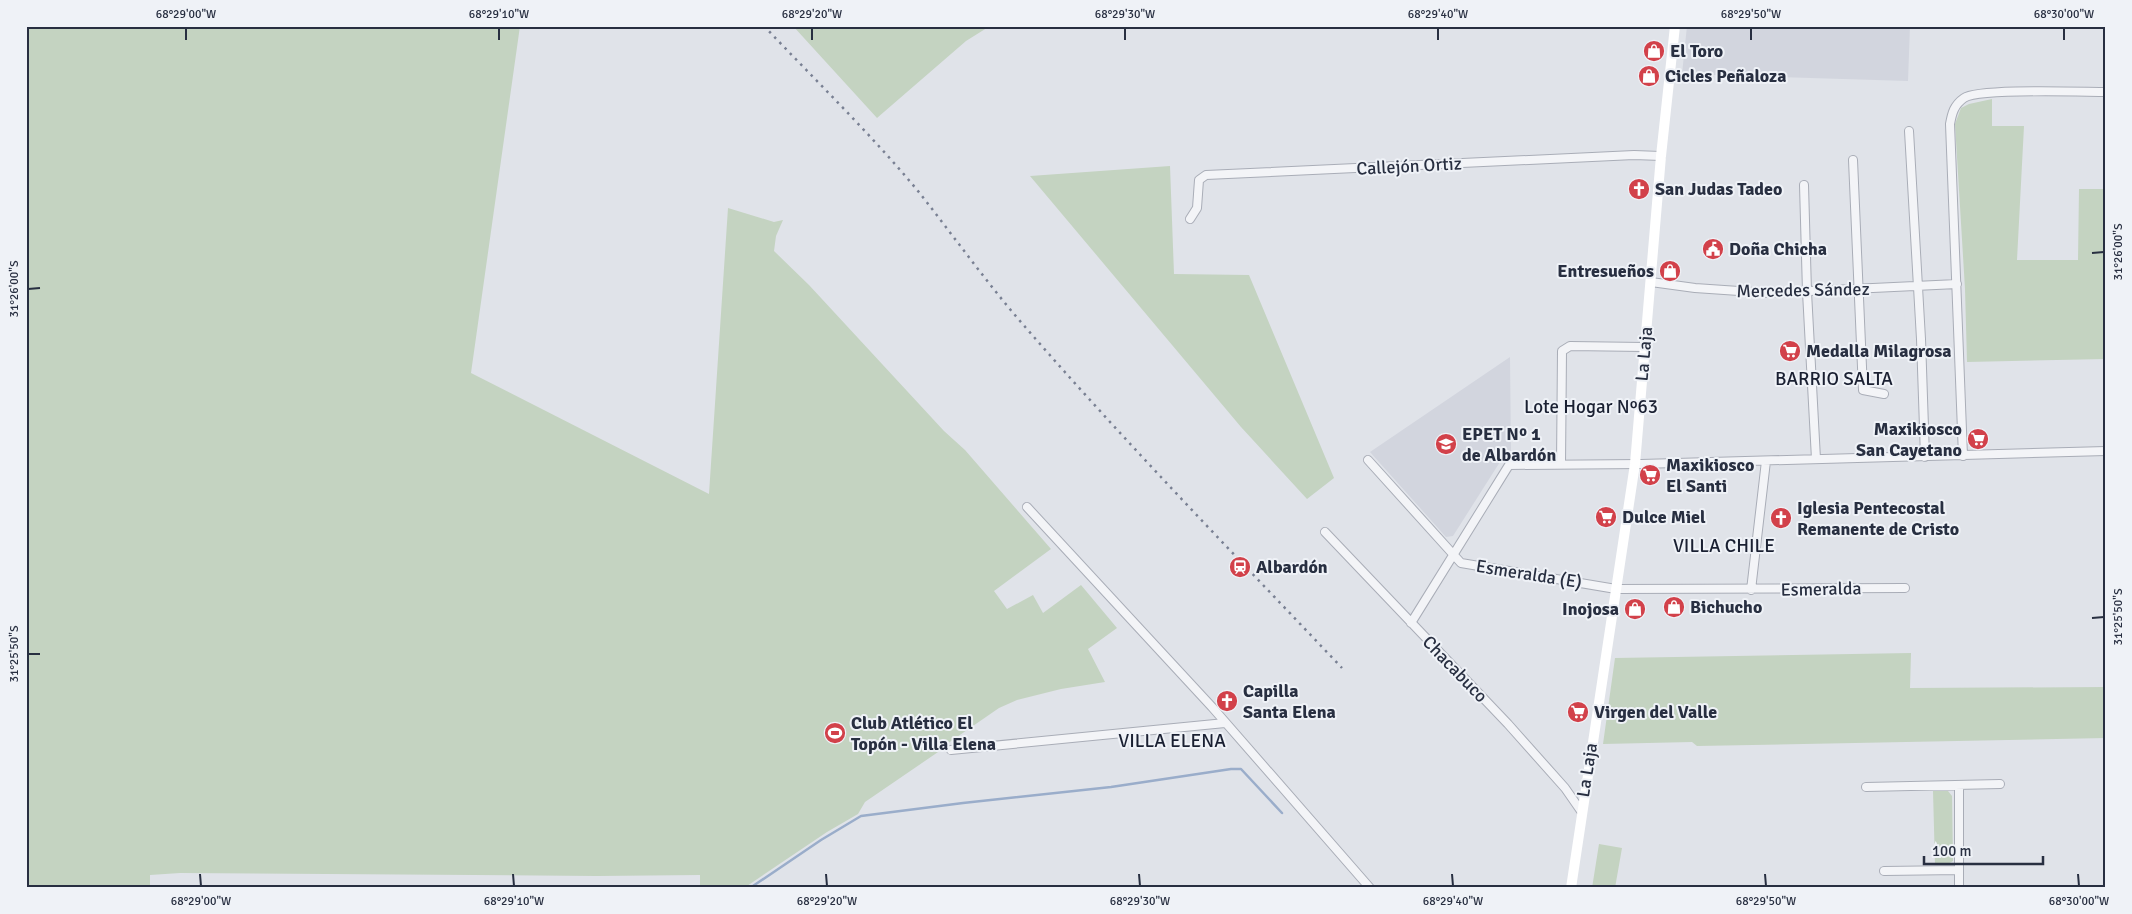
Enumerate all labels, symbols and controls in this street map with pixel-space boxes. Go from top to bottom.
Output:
text: 68°29'00"W [156,7,216,22]
text: 68°29'10"W [469,7,529,22]
text: 68°29'20"W [782,7,842,22]
text: 68°29'30"W [1095,7,1155,22]
text: 68°29'40"W [1408,7,1468,22]
text: 68°29'50"W [1721,7,1781,22]
text: 68°30'00"W [2034,7,2094,22]
shop icon: El Toro [1642,39,1666,63]
place label: El Toro [1670,40,1723,62]
shop icon: Cicles Peñaloza [1637,64,1661,88]
place label: Cicles Peñaloza [1665,65,1786,87]
street label: Callejón Ortiz [1356,152,1462,180]
church icon: San Judas Tadeo [1627,177,1651,201]
place label: San Judas Tadeo [1655,178,1782,200]
text: 31°26'00"S [2111,223,2126,281]
public building icon: Doña Chicha [1701,237,1725,261]
place label: Doña Chicha [1729,238,1827,260]
shop icon: Entresueños [1658,259,1682,283]
text: 31°26'00"S [7,260,22,318]
place label: Entresueños [1557,260,1654,282]
street label: Mercedes Sández [1736,278,1870,302]
street label: La Laja [1631,326,1657,382]
supermarket icon: Medalla Milagrosa [1778,339,1802,363]
place label: Medalla Milagrosa [1806,340,1952,362]
district label: BARRIO SALTA [1775,367,1893,391]
district label: Lote Hogar Nº63 [1524,395,1658,419]
place label: Maxikiosco San Cayetano [1856,418,1962,461]
place label: EPET Nº 1 de Albardón [1462,423,1556,466]
supermarket icon: Maxikiosco San Cayetano [1966,427,1990,451]
school or university icon: EPET Nº 1 de Albardón [1434,432,1458,456]
place label: Maxikiosco El Santi [1666,454,1754,497]
supermarket icon: Maxikiosco El Santi [1638,463,1662,487]
place label: Iglesia Pentecostal Remanente de Cristo [1797,497,1959,540]
supermarket icon: Dulce Miel [1594,505,1618,529]
place label: Dulce Miel [1622,506,1706,528]
church icon: Iglesia Pentecostal Remanente de Cristo [1769,506,1793,530]
district label: VILLA CHILE [1673,534,1775,558]
station icon: Albardón [1228,555,1252,579]
street label: Esmeralda (E) [1474,555,1584,593]
place label: Albardón [1256,556,1328,578]
street label: Esmeralda [1780,577,1862,601]
text: 31°25'50"S [2111,588,2126,646]
shop icon: Bichucho [1662,595,1686,619]
place label: Bichucho [1690,596,1762,618]
shop icon: Inojosa [1623,597,1647,621]
place label: Inojosa [1562,598,1619,620]
text: 31°25'50"S [7,625,22,683]
street label: Chacabuco [1418,631,1492,707]
place label: Capilla Santa Elena [1243,680,1336,723]
church icon: Capilla Santa Elena [1215,689,1239,713]
supermarket icon: Virgen del Valle [1566,700,1590,724]
place label: Virgen del Valle [1594,701,1717,723]
place label: Club Atlético El Topón - Villa Elena [851,712,996,755]
sports icon: Club Atlético El Topón - Villa Elena [823,721,847,745]
district label: VILLA ELENA [1118,729,1226,753]
street label: La Laja [1572,741,1602,799]
scale bar [1924,834,2043,866]
text: 100 m [1932,842,1972,860]
text: 68°29'00"W [171,894,231,909]
text: 68°29'10"W [484,894,544,909]
text: 68°29'20"W [797,894,857,909]
text: 68°29'30"W [1110,894,1170,909]
text: 68°29'40"W [1423,894,1483,909]
text: 68°29'50"W [1736,894,1796,909]
text: 68°30'00"W [2049,894,2109,909]

